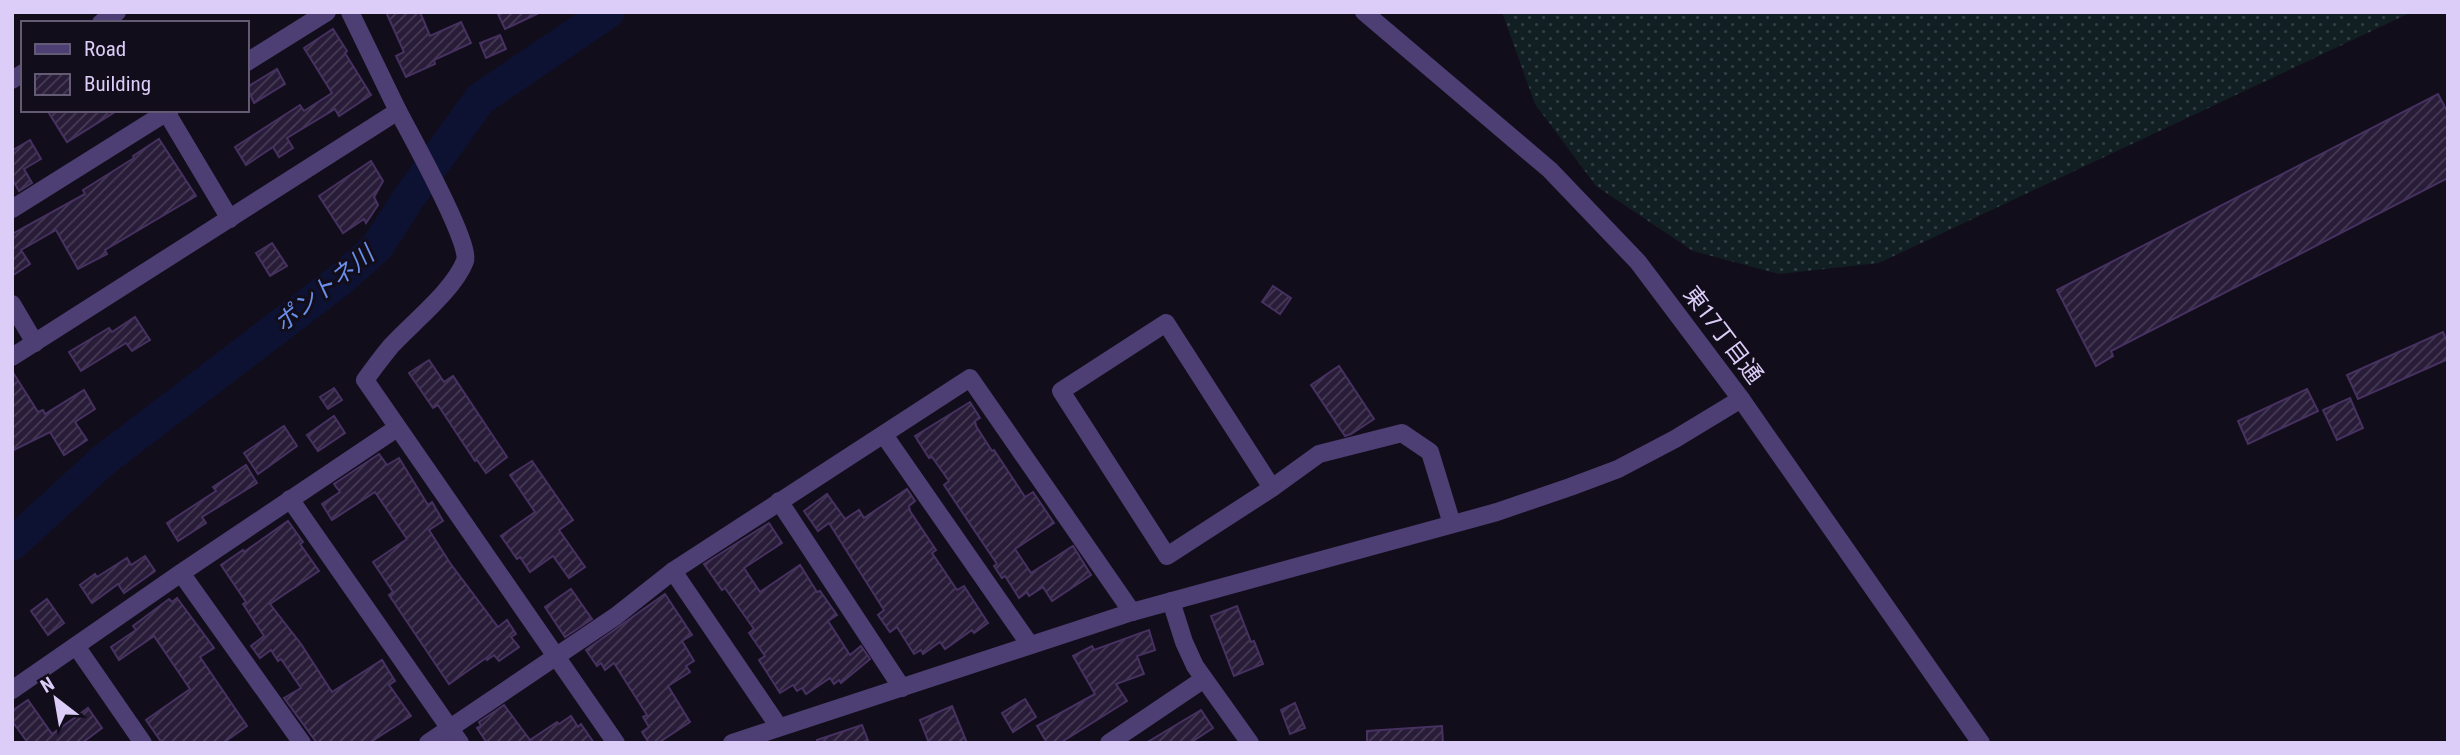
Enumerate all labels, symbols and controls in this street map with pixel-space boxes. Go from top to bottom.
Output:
legend [21,21,248,112]
text: Road [84,37,126,61]
text: Building [84,72,151,96]
water label: ポントネ川 [269,238,382,338]
street label: 東17丁目通 [1678,281,1768,389]
north arrow [21,664,91,734]
text: N [37,672,58,698]

